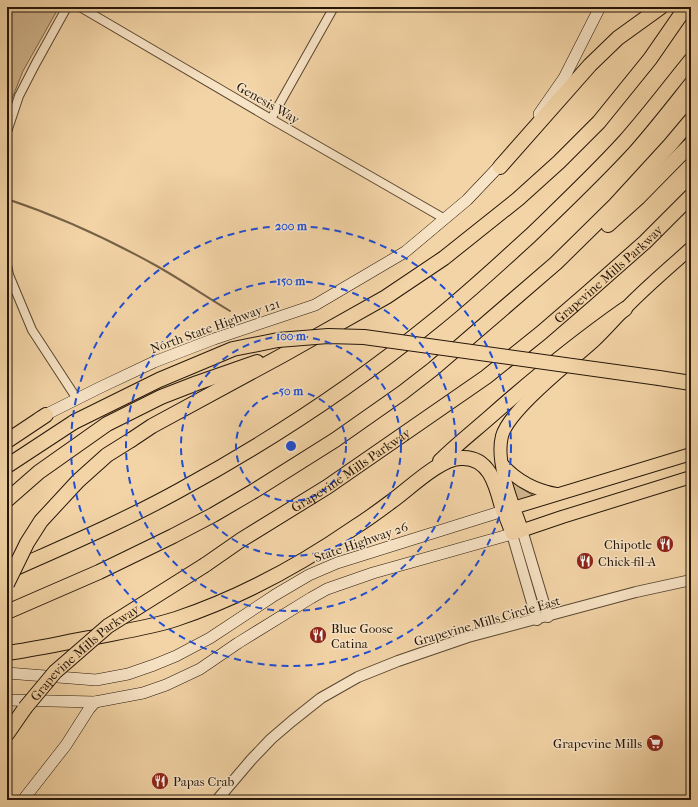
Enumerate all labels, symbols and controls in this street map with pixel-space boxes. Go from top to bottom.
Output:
street label: Genesis Way [234,79,303,128]
text: 200 m [275,219,308,233]
street label: Grapevine Mills Parkway [551,221,666,326]
text: 150 m [277,274,306,288]
street label: North State Highway 121 [148,296,282,356]
text: 100 m [276,329,307,343]
text: 50 m [279,384,304,398]
street label: Grapevine Mills Parkway [288,424,414,515]
centre of rings [284,439,298,453]
street label: State Highway 26 [312,519,411,565]
restaurant icon: Chipotle [655,534,675,554]
place label: Chipotle [604,537,653,552]
restaurant icon: Chick-fil-A [575,551,595,571]
place label: Chick-fil-A [598,554,657,569]
street label: Grapevine Mills Circle East [412,593,562,649]
street label: Grapevine Mills Parkway [27,600,142,704]
place label: Blue Goose Catina [331,621,394,651]
restaurant icon: Blue Goose Catina [308,625,328,645]
supermarket icon: Grapevine Mills [645,733,665,753]
place label: Grapevine Mills [553,736,642,751]
restaurant icon: Papas Crab [150,771,170,791]
place label: Papas Crab [173,774,235,789]

